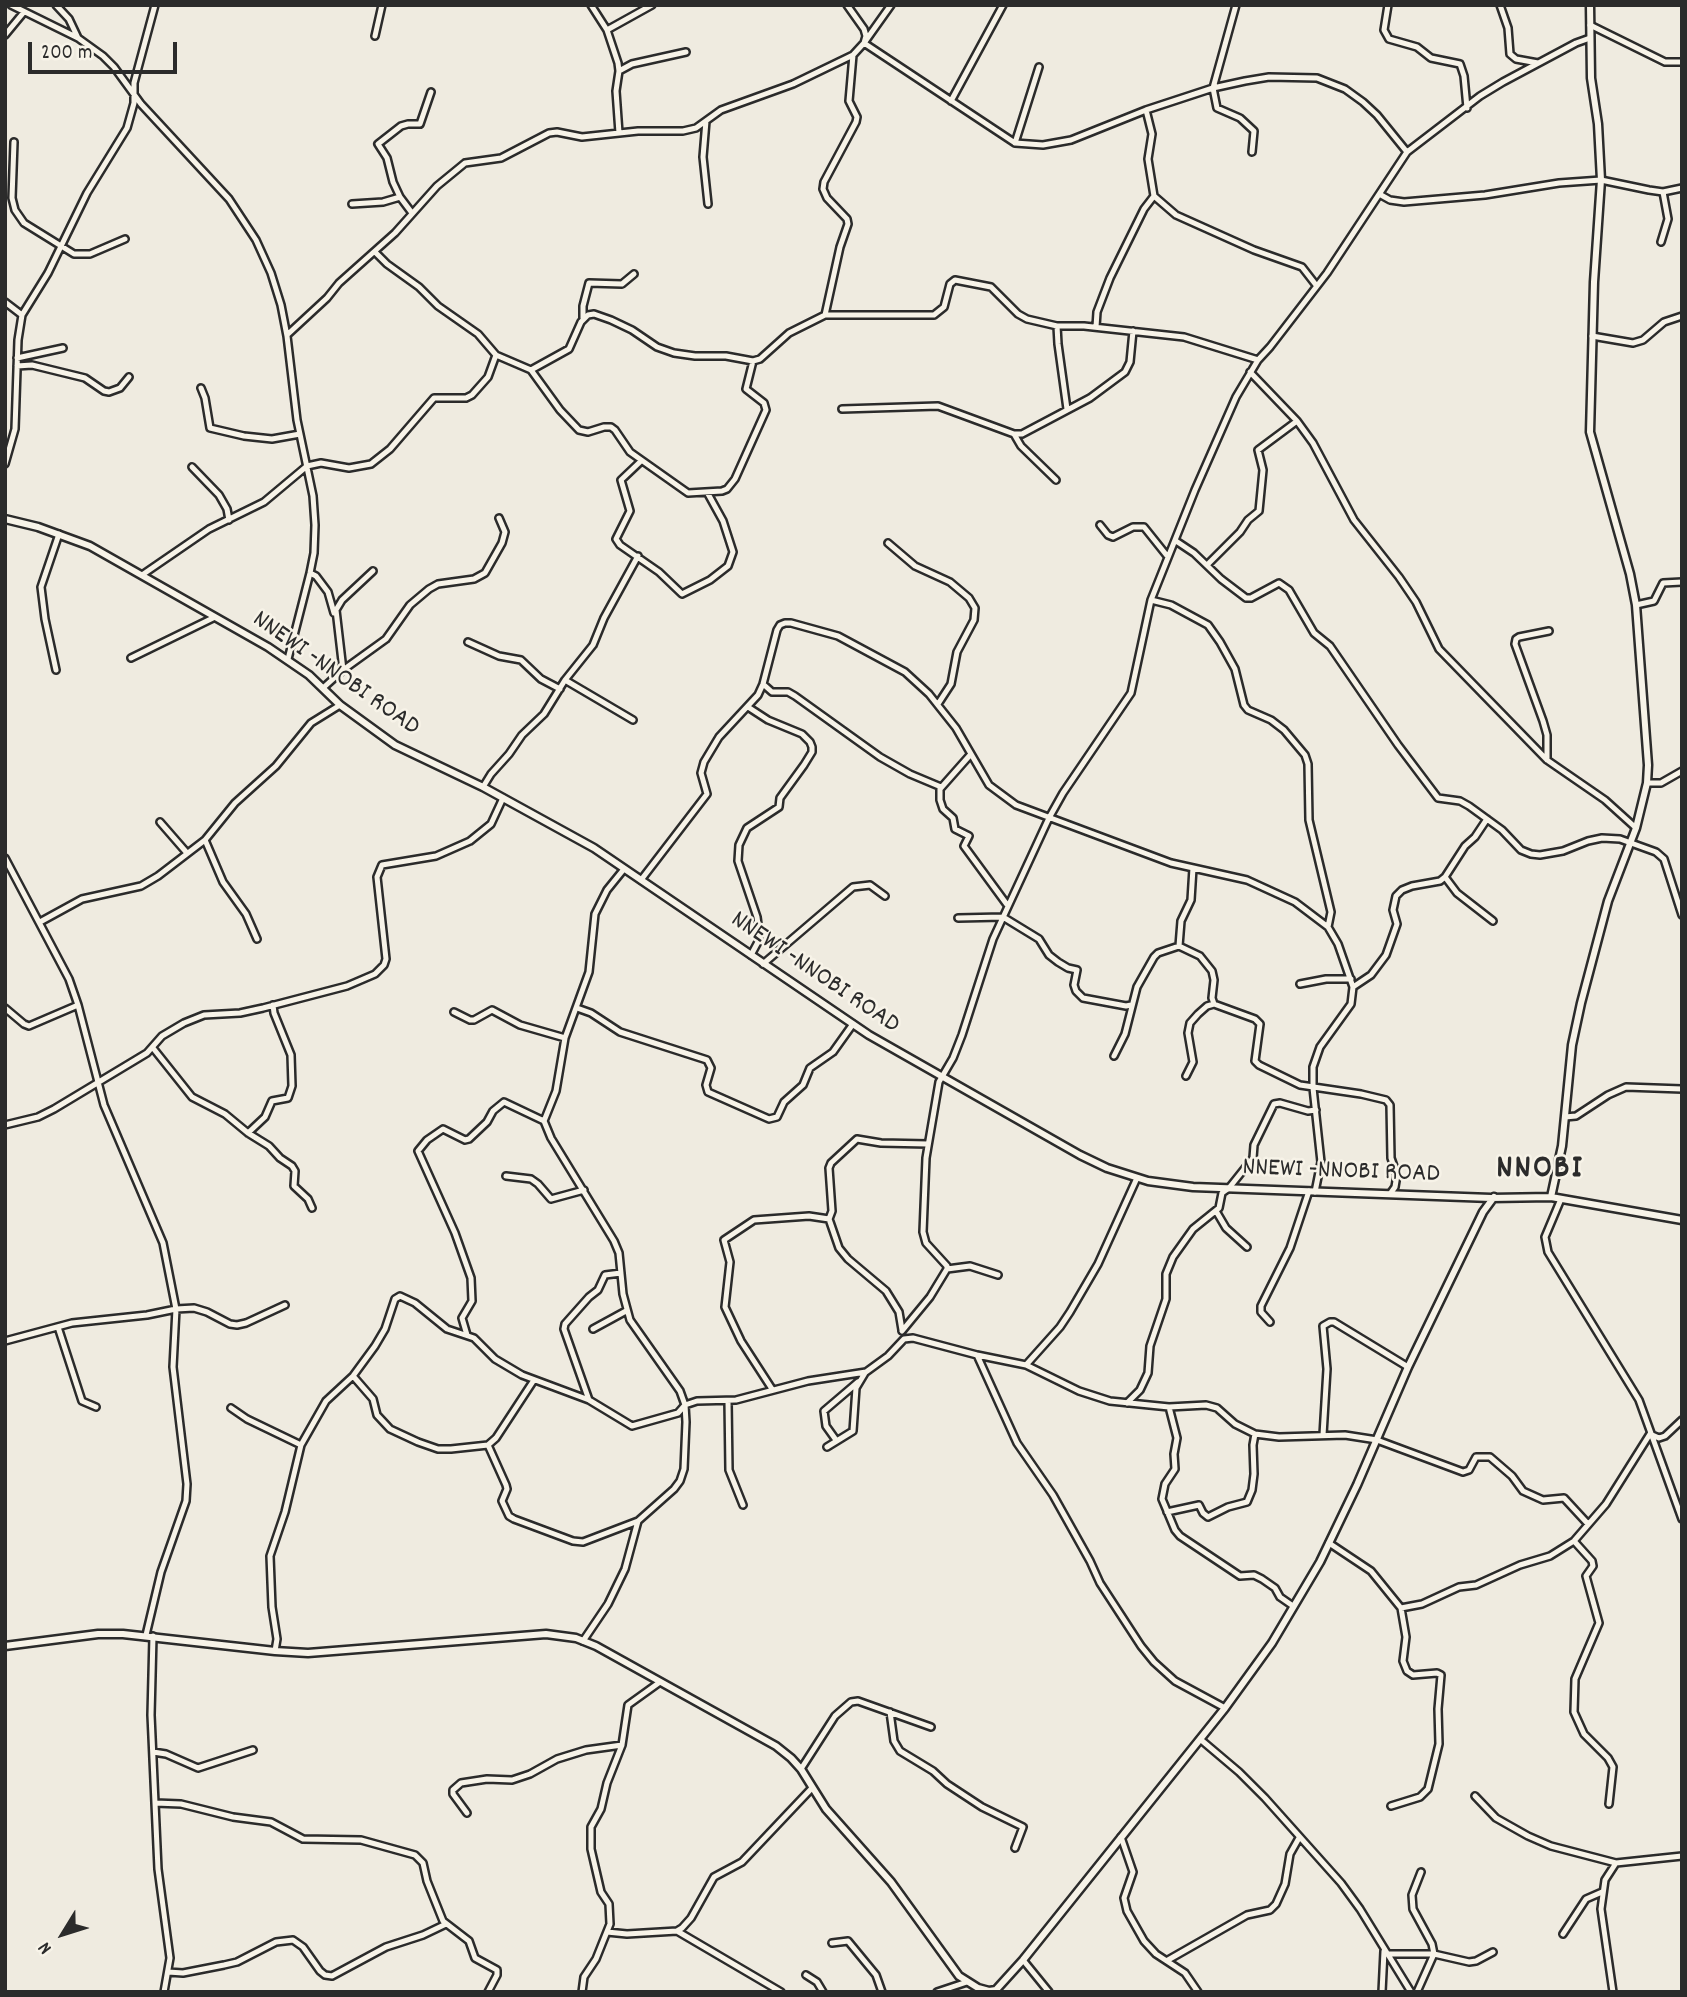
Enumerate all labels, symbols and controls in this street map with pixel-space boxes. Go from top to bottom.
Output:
scale bar [32,28,180,72]
text: 200 m [41,39,92,69]
street label: NNEWI -NNOBI ROAD [245,606,425,744]
street label: NNEWI -NNOBI ROAD [723,906,905,1042]
district label: NNOBI [1497,1151,1583,1191]
street label: NNEWI -NNOBI ROAD [1242,1154,1440,1192]
north arrow [28,1899,98,1969]
text: N [33,1935,60,1959]

